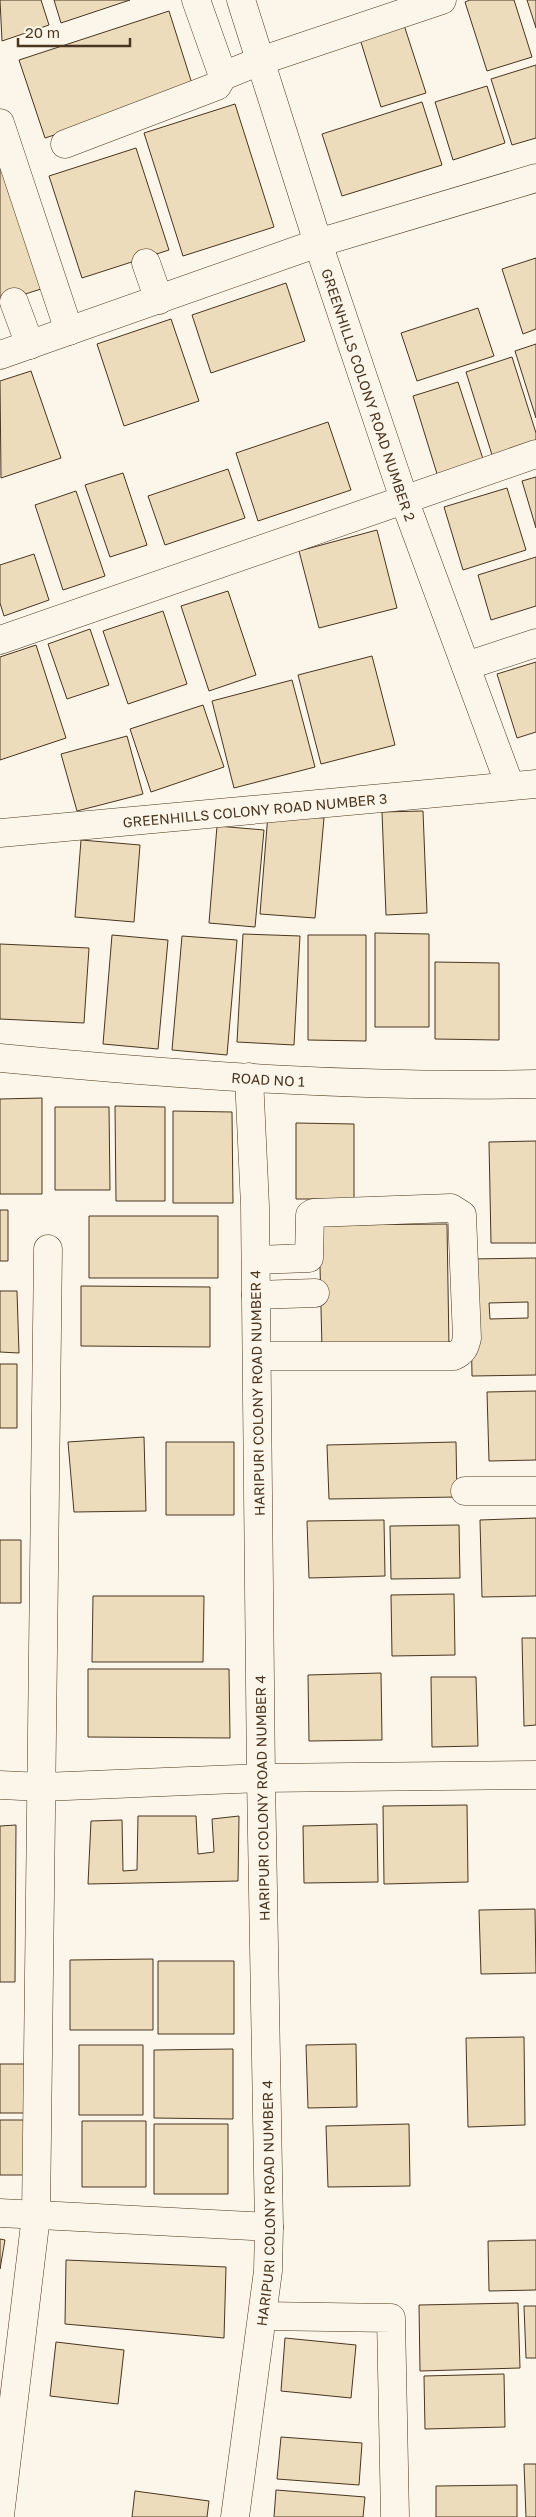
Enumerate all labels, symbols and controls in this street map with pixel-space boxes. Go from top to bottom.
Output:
scale bar [18,15,130,47]
text: 20 m [25,23,60,41]
street label: GREENHILLS COLONY ROAD NUMBER 2 [319,266,420,523]
street label: GREENHILLS COLONY ROAD NUMBER 3 [122,789,388,830]
street label: ROAD NO 1 [231,1068,306,1089]
street label: HARIPURI COLONY ROAD NUMBER 4 [246,1270,268,1516]
street label: HARIPURI COLONY ROAD NUMBER 4 [251,1675,273,1921]
street label: HARIPURI COLONY ROAD NUMBER 4 [252,2080,278,2327]

